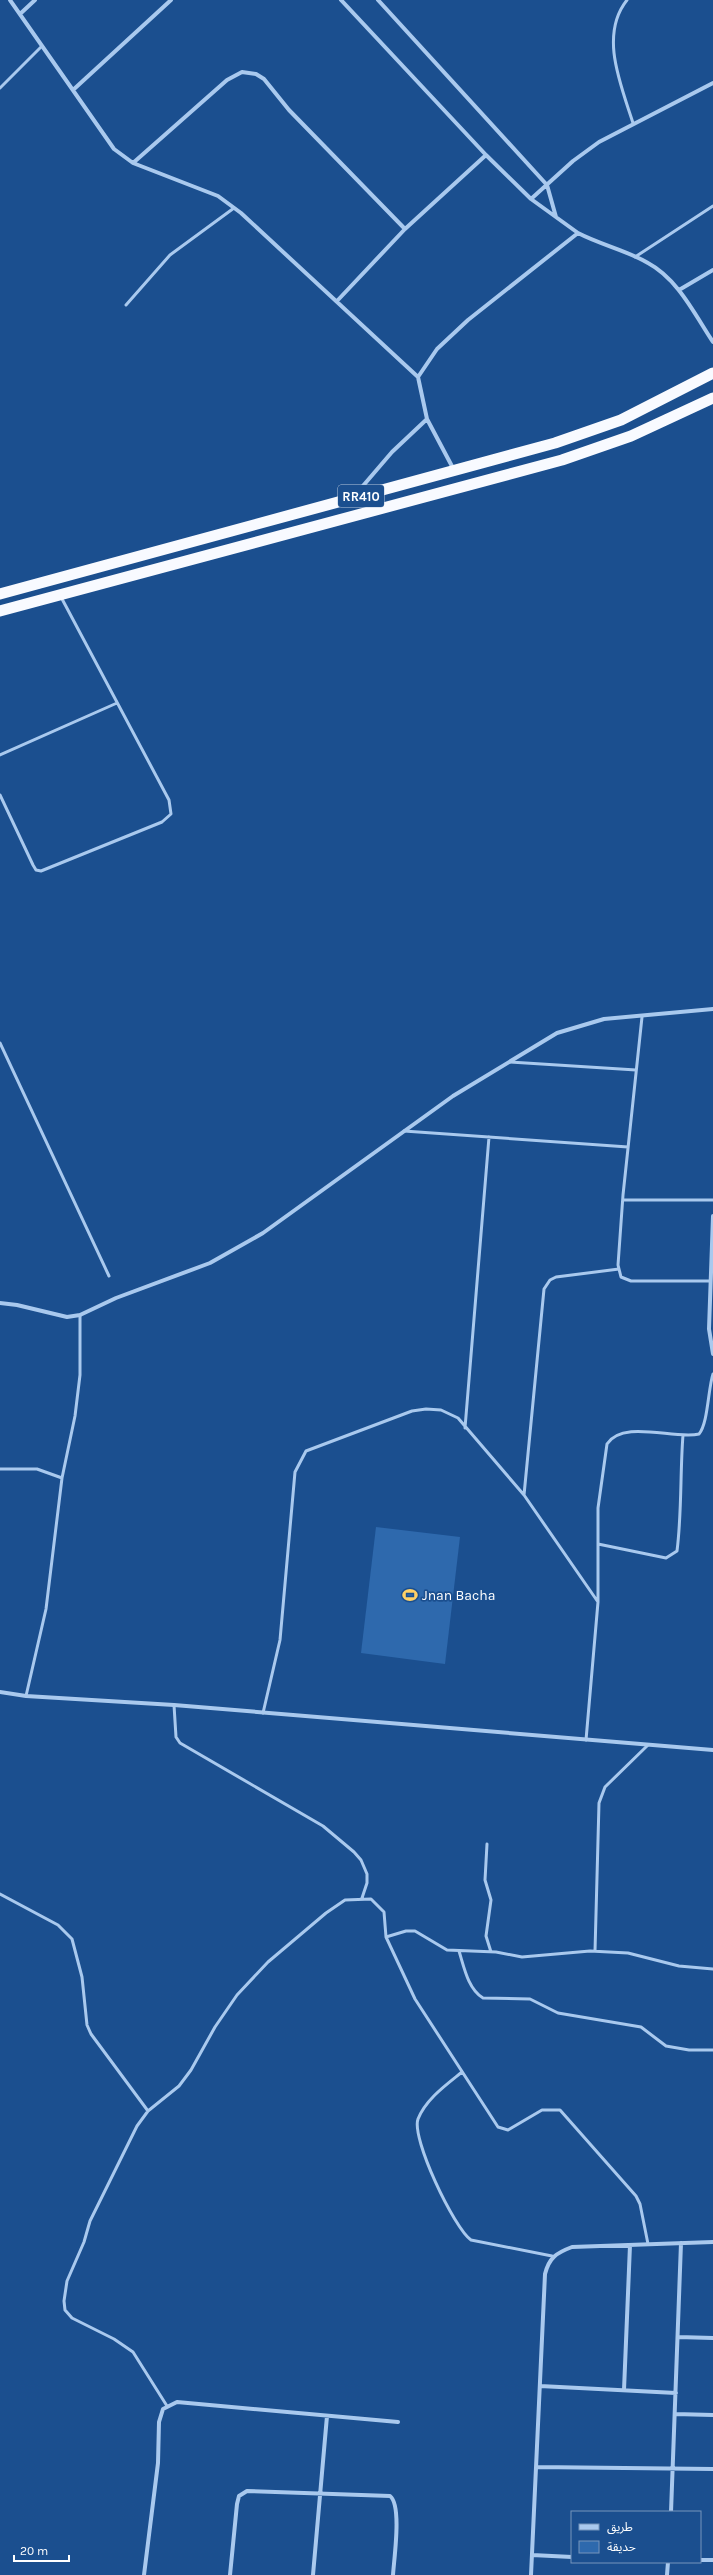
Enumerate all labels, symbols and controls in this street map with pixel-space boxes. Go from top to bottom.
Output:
road number: RR410 [338,485,384,507]
sports icon: Jnan Bacha [401,1586,419,1604]
place label: Jnan Bacha [422,1587,495,1604]
legend [571,2511,701,2563]
text: طريق [607,2520,633,2535]
scale bar [14,2537,69,2563]
text: حديقة [607,2540,636,2554]
text: 20 m [20,2544,48,2558]

